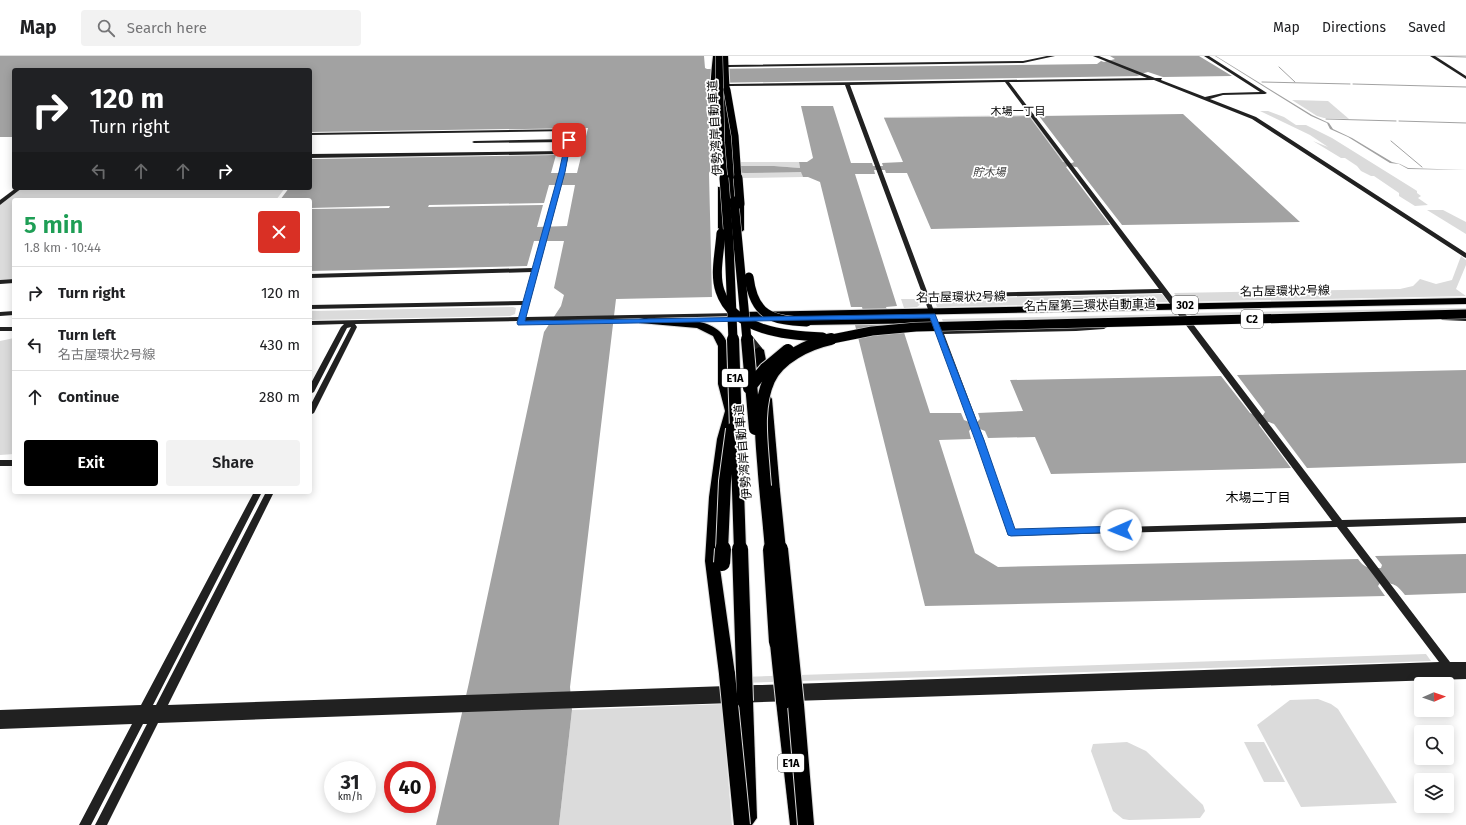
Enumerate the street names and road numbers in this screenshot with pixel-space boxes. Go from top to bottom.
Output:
street label: 伊勢湾岸自動車道 [705,80,725,176]
street label: 名古屋環状2号線 [1240,283,1330,299]
street label: 名古屋環状2号線 [916,289,1006,305]
road number: 302 [1172,296,1198,314]
street label: 名古屋第二環状自動車道 [1024,297,1156,313]
road number: C2 [1241,310,1263,328]
road number: E1A [722,369,748,387]
street label: 伊勢湾岸自動車道 [732,404,754,500]
road number: E1A [778,754,804,772]

